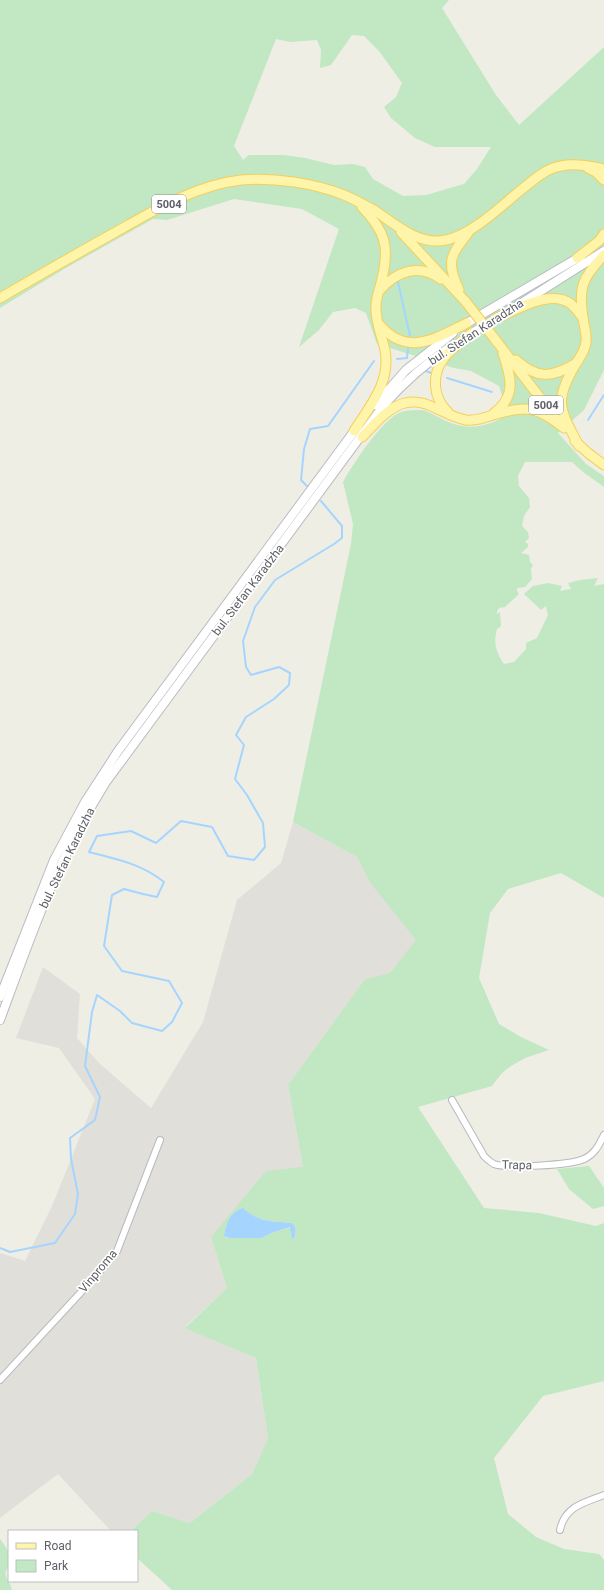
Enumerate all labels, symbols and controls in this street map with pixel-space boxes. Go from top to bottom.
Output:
road number: 5004 [152,195,186,213]
street label: bul. Stefan Karadzha [426,296,526,368]
road number: 5004 [529,396,563,414]
street label: bul. Stefan Karadzha [209,542,287,638]
street label: bul. Stefan Karadzha [37,805,97,911]
street label: Trapa [502,1158,532,1172]
street label: Vinproma [76,1247,120,1295]
legend [8,1530,138,1582]
text: Road [44,1539,72,1553]
text: Park [44,1559,69,1573]

